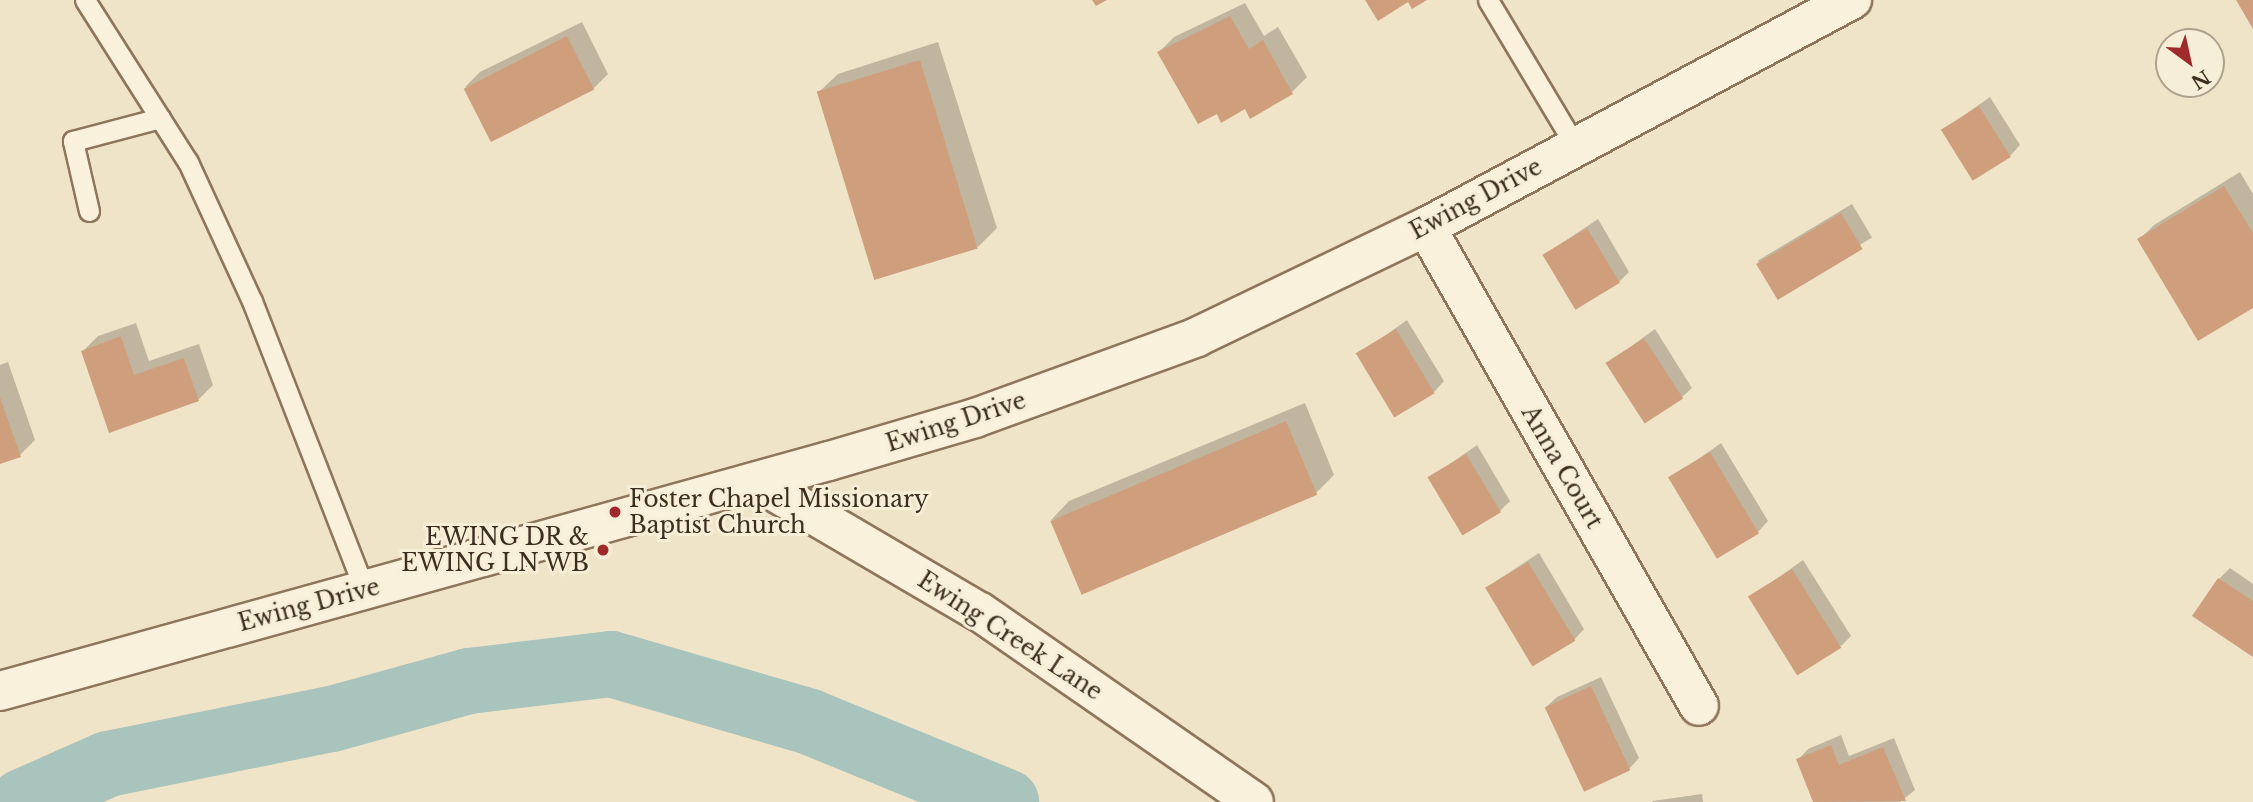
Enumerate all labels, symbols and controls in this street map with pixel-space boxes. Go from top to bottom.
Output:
north arrow [2155,28,2225,98]
text: N [2187,65,2214,94]
street label: Ewing Drive [1405,153,1547,245]
street label: Ewing Drive [882,386,1030,458]
street label: Anna Court [1516,401,1608,533]
place label: Foster Chapel Missionary Baptist Church [629,485,929,539]
marker: Foster Chapel Missionary Baptist Church [607,504,623,520]
place label: EWING DR & EWING LN WB [400,523,589,577]
marker: EWING DR & EWING LN WB [595,542,611,558]
street label: Ewing Creek Lane [912,566,1108,706]
street label: Ewing Drive [235,573,383,637]

